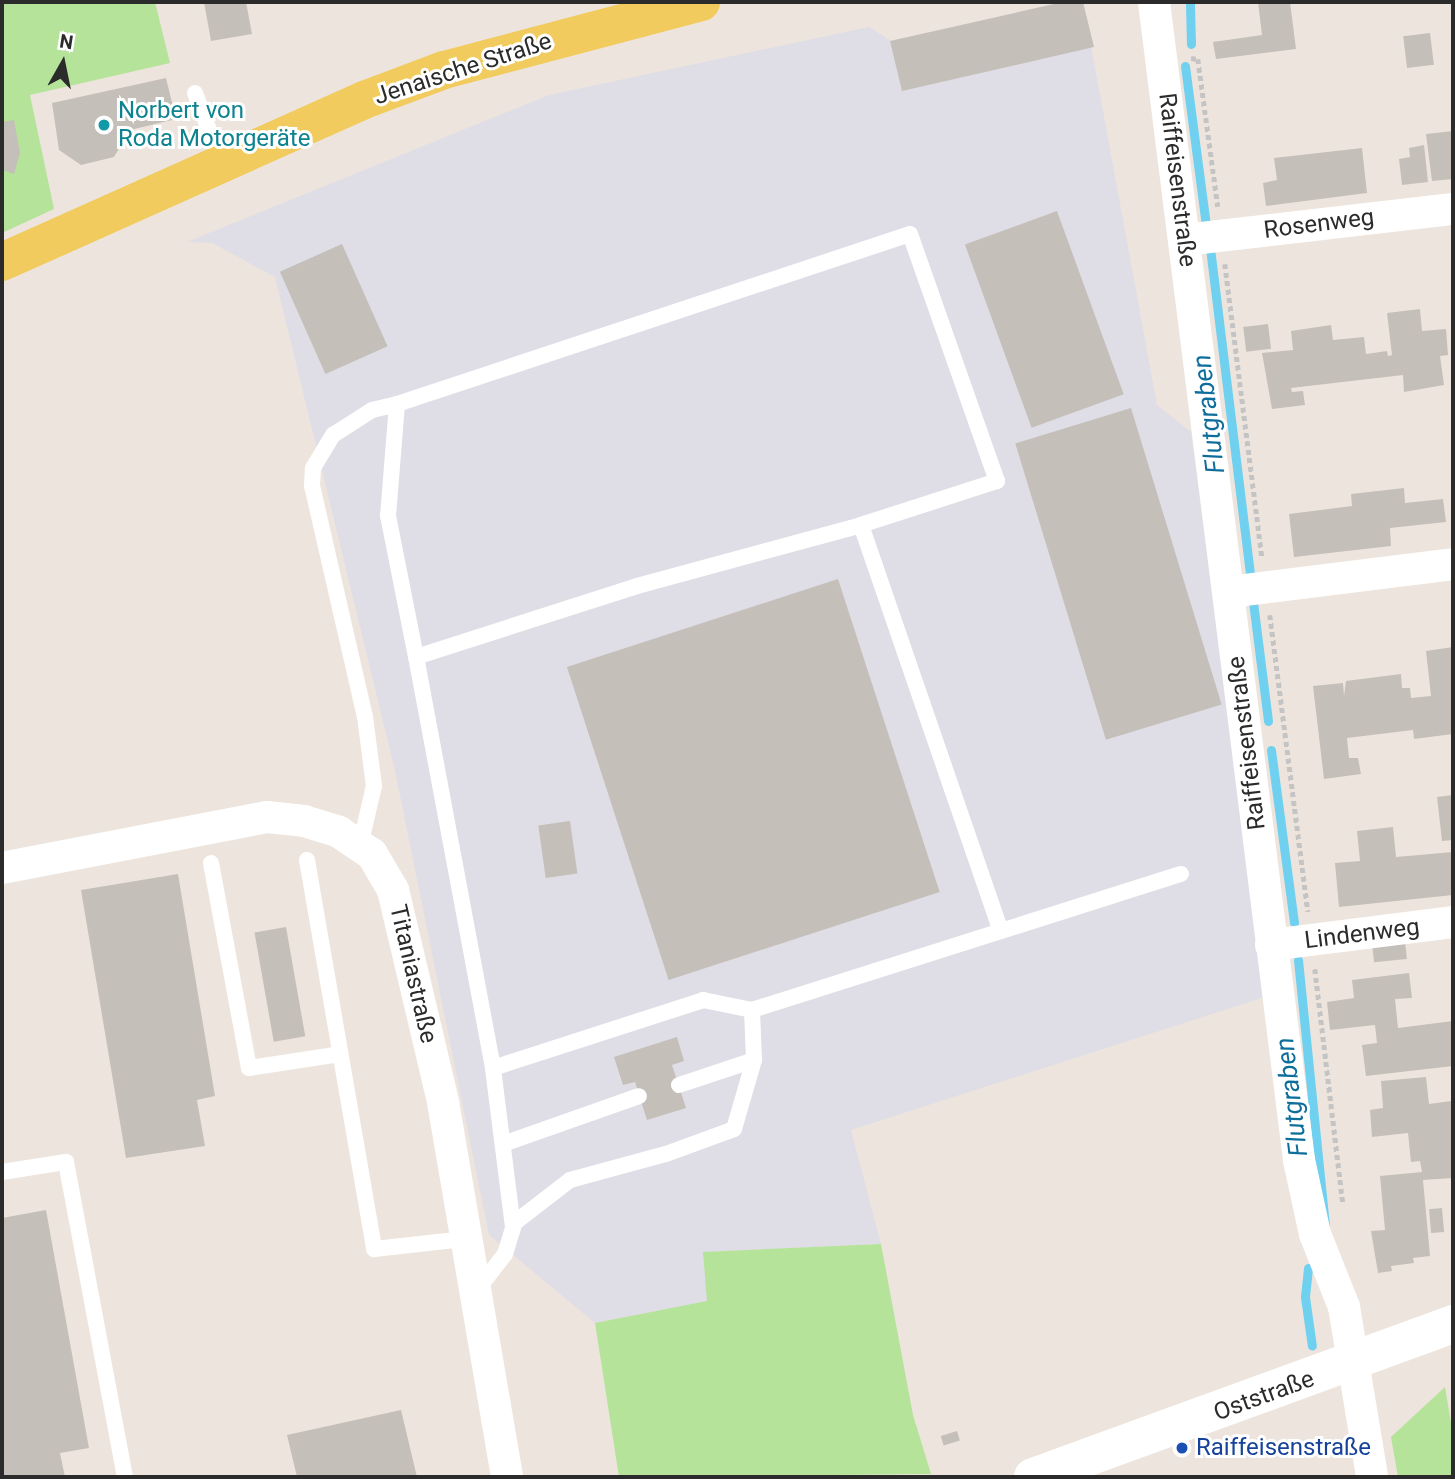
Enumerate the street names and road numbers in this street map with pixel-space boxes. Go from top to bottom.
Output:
street label: Jenaische Straße [371,27,555,111]
street label: Raiffeisenstraße [1152,91,1202,269]
street label: Rosenweg [1262,203,1376,245]
street label: Raiffeisenstraße [1222,654,1272,832]
street label: Titaniastraße [383,902,443,1046]
street label: Lindenweg [1303,913,1421,955]
street label: Oststraße [1210,1365,1318,1427]

